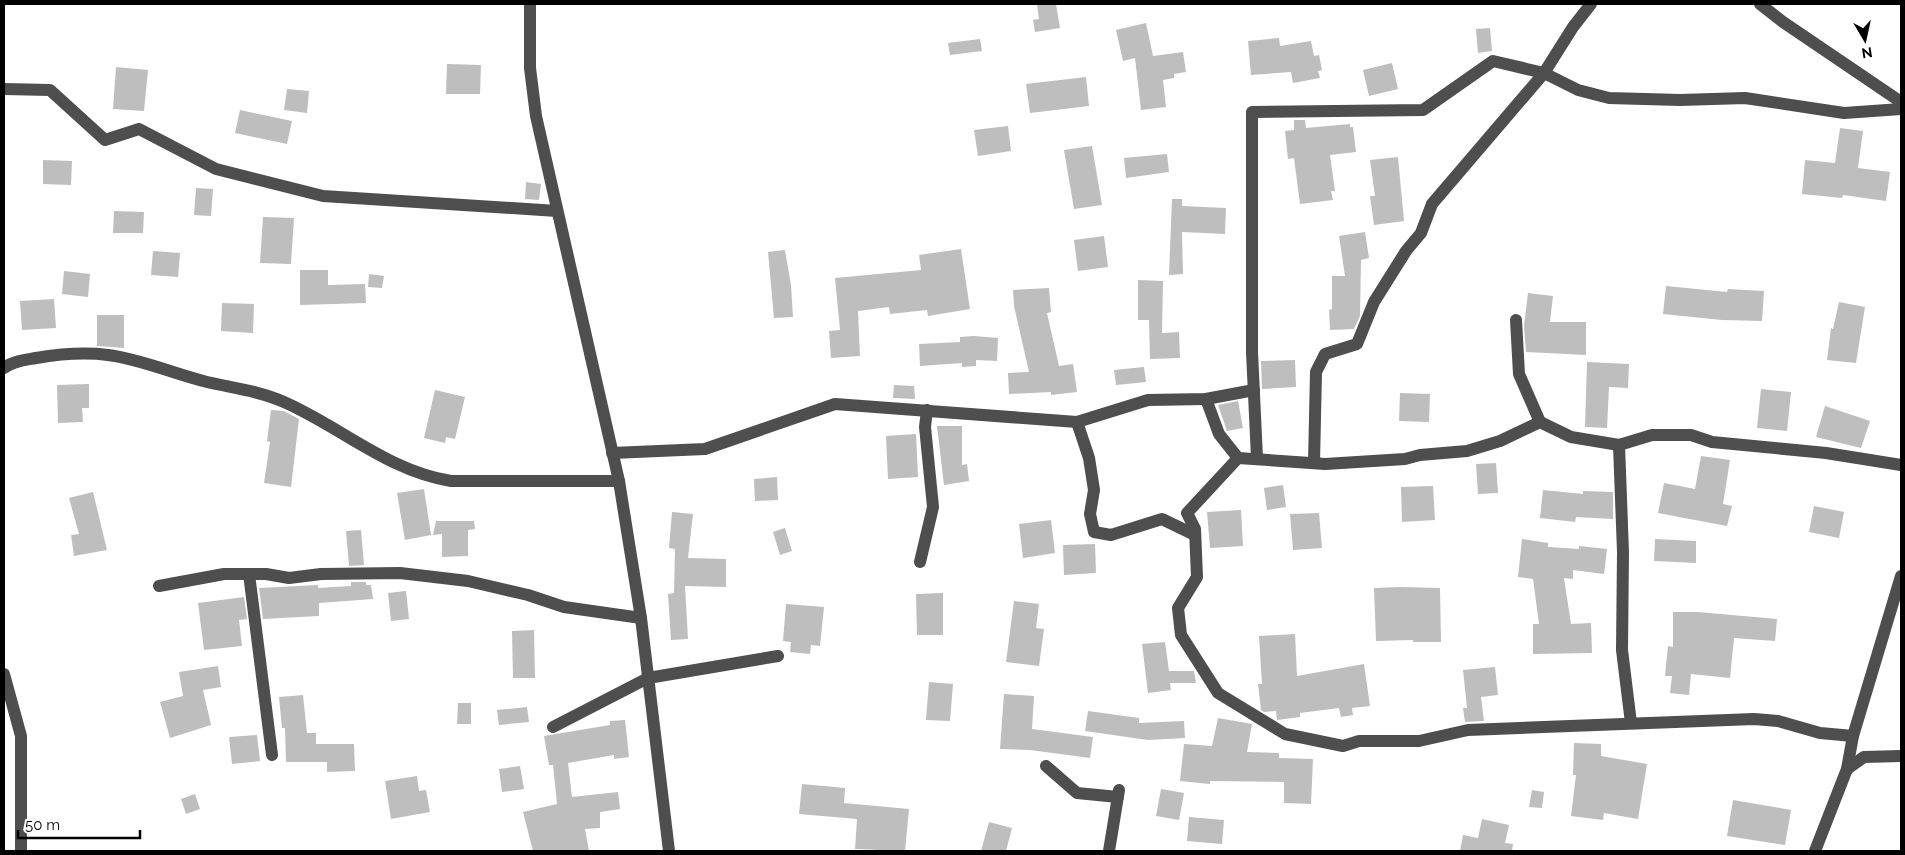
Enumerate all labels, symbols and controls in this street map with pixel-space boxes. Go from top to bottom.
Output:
north arrow [1840,15,1890,65]
text: N [1861,44,1874,62]
scale bar [18,808,140,840]
text: 50 m [25,816,60,834]

